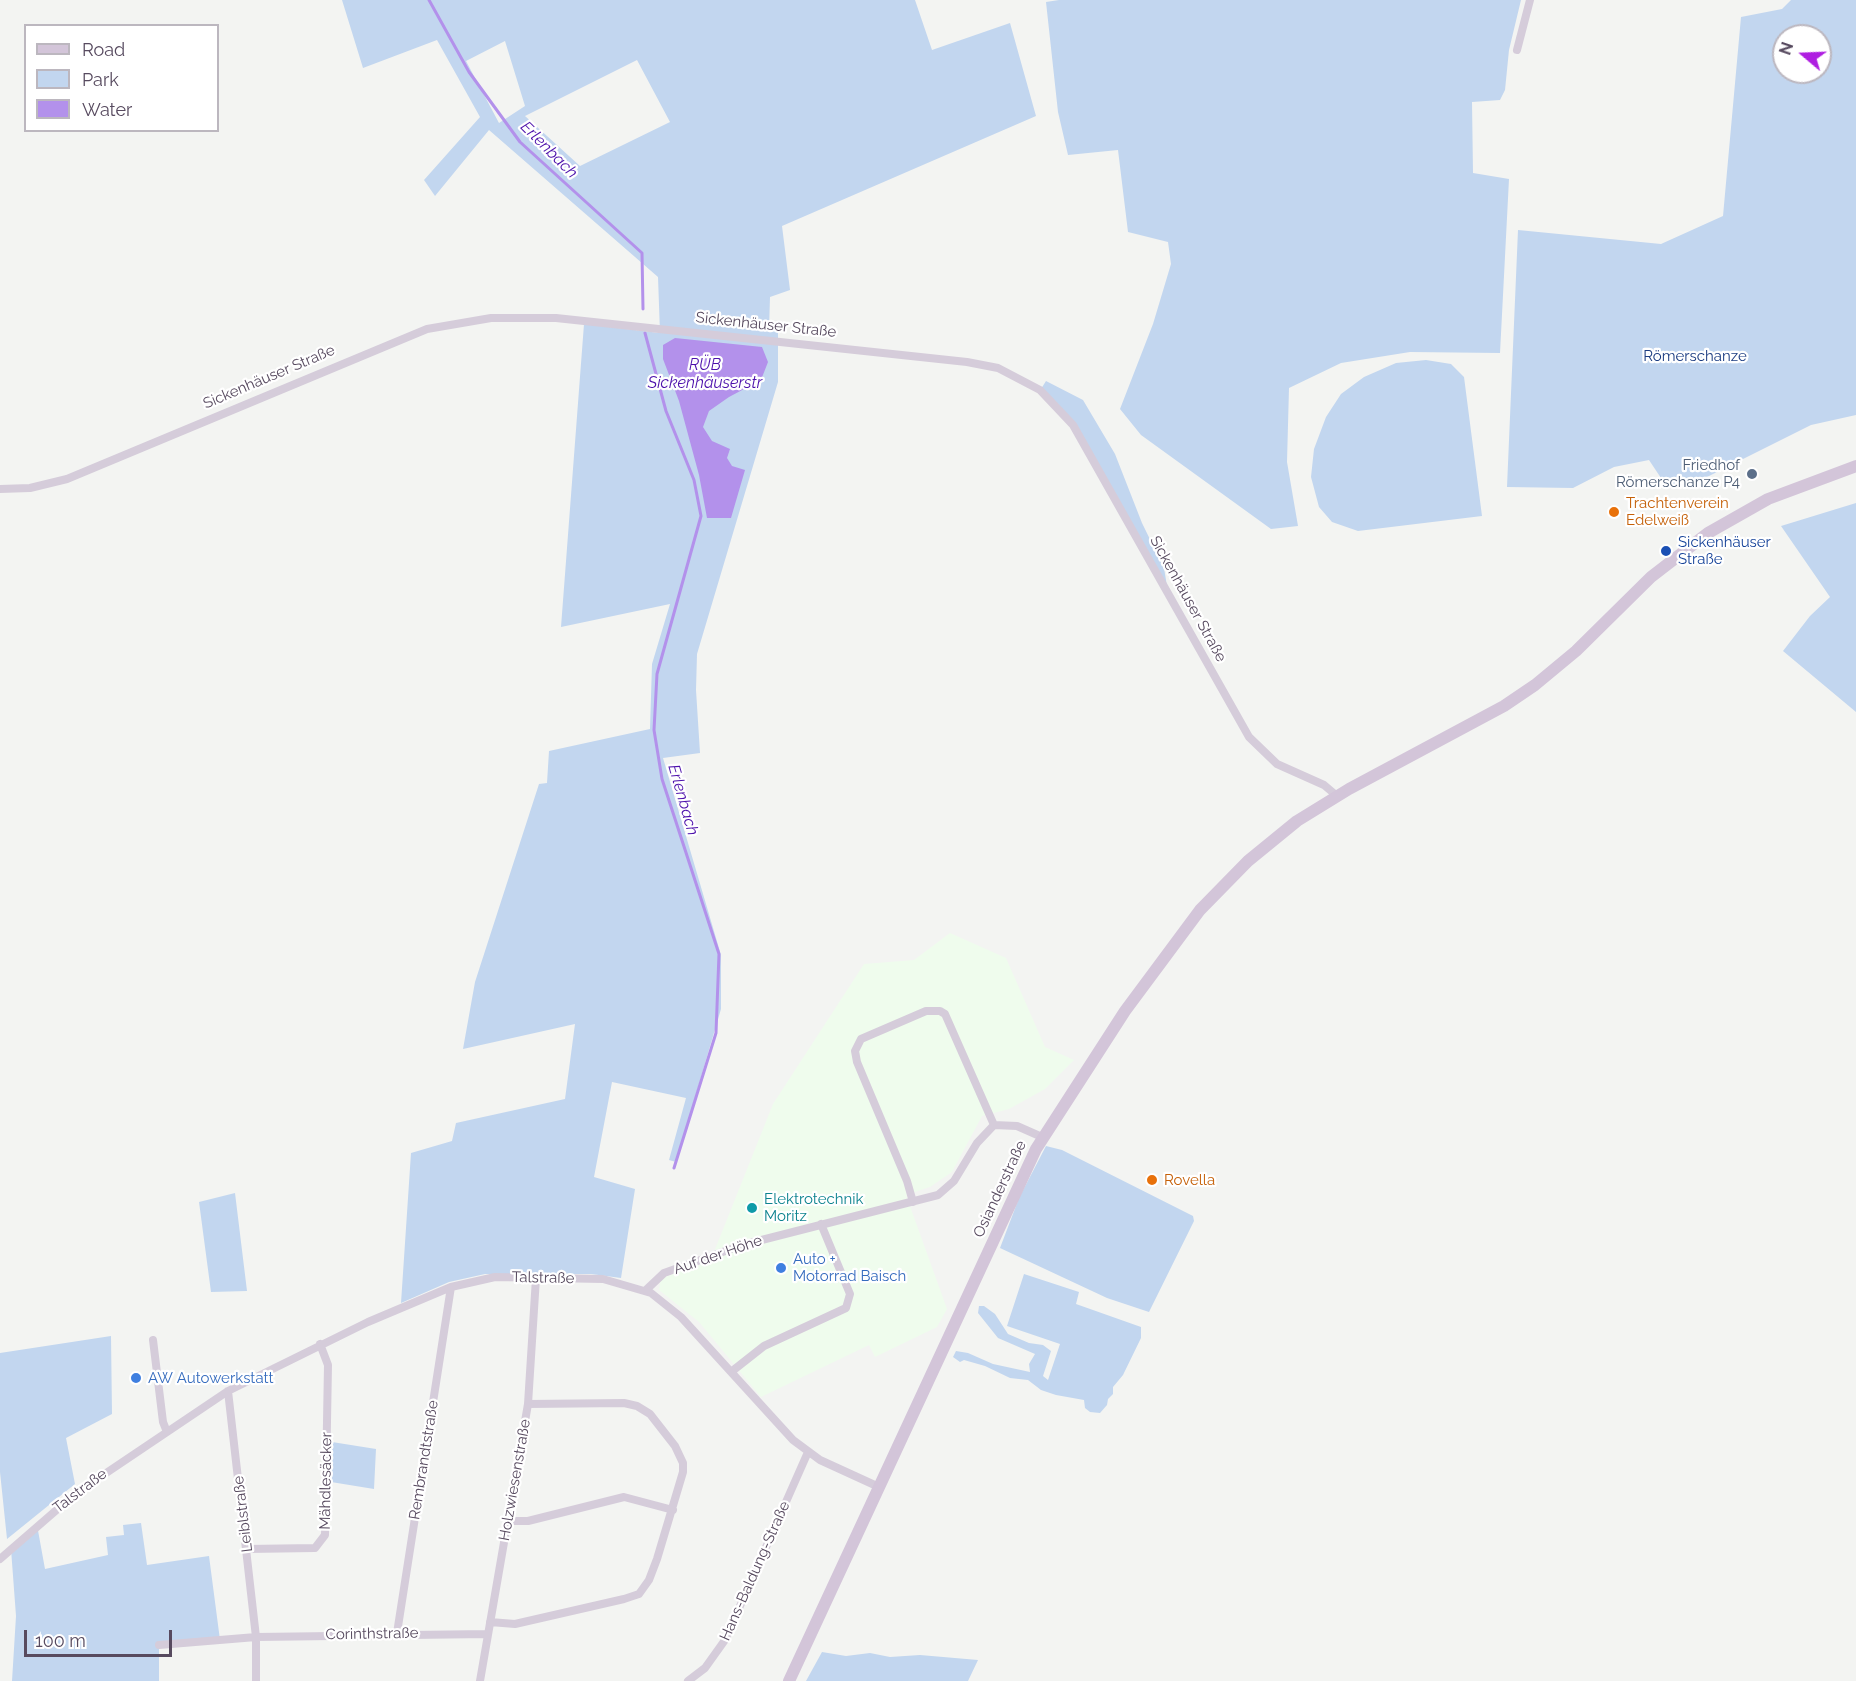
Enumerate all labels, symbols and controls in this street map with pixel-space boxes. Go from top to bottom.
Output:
legend [24,24,219,132]
north arrow [1772,24,1832,84]
text: Road [82,39,125,60]
text: N [1775,40,1797,57]
text: Park [82,69,119,90]
text: Water [82,99,132,120]
water label: Erlenbach [516,117,582,183]
street label: Sickenhäuser Straße [695,309,837,341]
street label: Sickenhäuser Straße [201,341,337,413]
park label: Römerschanze [1643,347,1747,365]
water label: RÜB Sickenhäuserstr [648,355,762,393]
place label: Friedhof Römerschanze P4 [1616,456,1740,491]
marker: Friedhof Römerschanze P4 [1745,467,1759,481]
place label: Trachtenverein Edelweiß [1626,494,1729,529]
marker: Trachtenverein Edelweiß [1607,505,1621,519]
street label: Sickenhäuser Straße [1146,533,1230,665]
place label: Sickenhäuser Straße [1678,533,1771,568]
marker: Sickenhäuser Straße [1659,544,1673,558]
water label: Erlenbach [664,762,702,838]
street label: Osianderstraße [970,1138,1030,1240]
place label: Rovella [1164,1171,1215,1189]
marker: Rovella [1145,1173,1159,1187]
place label: Elektrotechnik Moritz [764,1190,863,1225]
marker: Elektrotechnik Moritz [745,1201,759,1215]
street label: Auf der Höhe [671,1231,765,1279]
place label: Auto + Motorrad Baisch [793,1250,906,1285]
marker: Auto + Motorrad Baisch [774,1261,788,1275]
street label: Talstraße [512,1268,574,1288]
place label: AW Autowerkstatt [148,1369,274,1387]
marker: AW Autowerkstatt [129,1371,143,1385]
street label: Rembrandtstraße [406,1399,442,1521]
street label: Holzwiesenstraße [495,1418,535,1542]
street label: Mähdlesäcker [316,1432,336,1530]
street label: Talstraße [50,1465,110,1517]
street label: Leiblstraße [229,1475,257,1553]
street label: Hans-Baldung-Straße [716,1498,794,1644]
scale bar [27,1618,176,1656]
street label: Corinthstraße [325,1624,419,1644]
text: 100 m [35,1630,86,1651]

